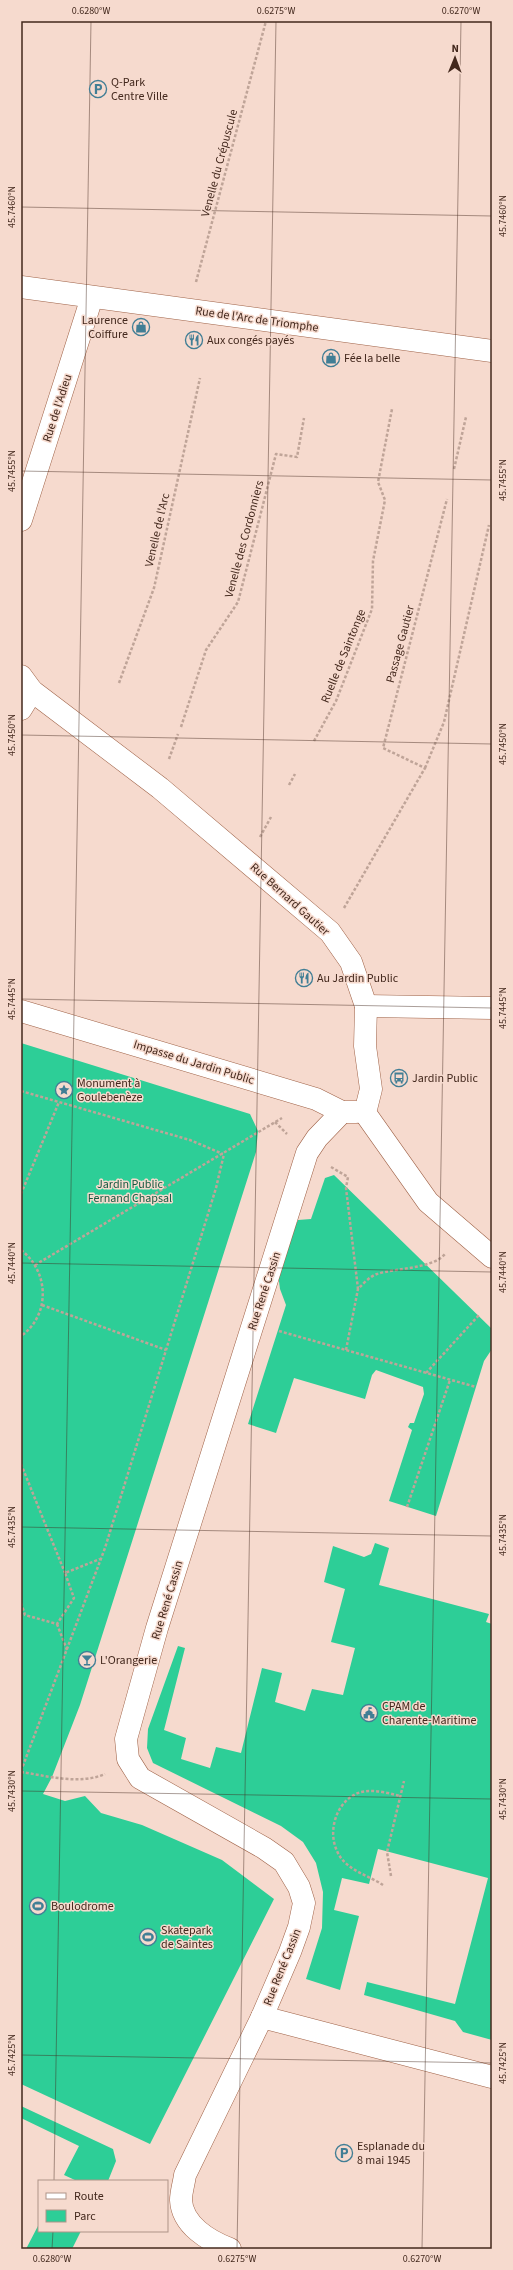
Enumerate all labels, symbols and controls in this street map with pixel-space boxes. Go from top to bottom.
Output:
text: 0.6280°W [72,4,110,18]
text: 0.6275°W [257,4,295,18]
text: 0.6270°W [442,4,480,18]
north arrow [435,38,475,78]
text: N [451,41,459,56]
place label: Q-Park Centre Ville [111,74,168,105]
parking icon: Q-Park Centre Ville [88,79,108,99]
street label: Venelle du Crépuscule [197,107,242,219]
text: 45.7460°N [5,186,19,228]
text: 45.7460°N [496,195,510,237]
street label: Rue de l'Arc de Triomphe [194,302,320,337]
place label: Laurence Coiffure [82,312,128,343]
shop icon: Laurence Coiffure [131,317,151,337]
restaurant icon: Aux congés payés [184,330,204,350]
place label: Aux congés payés [207,332,294,349]
shop icon: Fée la belle [321,348,341,368]
place label: Fée la belle [344,350,400,367]
street label: Rue de l'Adieu [38,372,76,444]
text: 45.7455°N [5,450,19,492]
text: 45.7455°N [496,459,510,501]
street label: Venelle des Cordonniers [221,479,268,600]
street label: Venelle de l'Arc [141,491,174,569]
street label: Passage Gautier [382,603,419,685]
street label: Ruelle de Saintonge [317,607,370,706]
text: 45.7450°N [5,714,19,756]
text: 45.7450°N [496,723,510,765]
street label: Rue Bernard Gautier [246,859,334,940]
restaurant icon: Au Jardin Public [294,968,314,988]
place label: Au Jardin Public [317,970,399,987]
text: 45.7445°N [5,978,19,1020]
text: 45.7445°N [496,987,510,1029]
street label: Impasse du Jardin Public [131,1036,257,1089]
bus stop icon: Jardin Public [389,1068,409,1088]
place label: Jardin Public [412,1070,478,1087]
place label: Monument à Goulebenèze [77,1075,143,1106]
place icon: Monument à Goulebenèze [54,1080,74,1100]
park label: Jardin Public Fernand Chapsal [88,1176,172,1207]
text: 45.7440°N [5,1242,19,1284]
street label: Rue René Cassin [244,1250,285,1333]
text: 45.7440°N [496,1251,510,1293]
text: 45.7435°N [5,1506,19,1548]
text: 45.7435°N [496,1514,510,1556]
street label: Rue René Cassin [147,1559,188,1642]
bar icon: L'Orangerie [77,1650,97,1670]
place label: L'Orangerie [100,1652,157,1669]
place label: CPAM de Charente-Maritime [382,1698,477,1729]
public building icon: CPAM de Charente-Maritime [359,1703,379,1723]
text: 45.7430°N [5,1770,19,1812]
text: 45.7430°N [496,1778,510,1820]
sports icon: Boulodrome [28,1896,48,1916]
place label: Boulodrome [51,1898,114,1915]
place label: Skatepark de Saintes [161,1922,213,1953]
street label: Rue René Cassin [259,1926,306,2008]
sports icon: Skatepark de Saintes [138,1927,158,1947]
text: 45.7425°N [5,2034,19,2076]
text: 45.7425°N [496,2042,510,2084]
place label: Esplanade du 8 mai 1945 [357,2138,425,2169]
parking icon: Esplanade du 8 mai 1945 [334,2143,354,2163]
legend [38,2180,168,2232]
text: Route [74,2188,104,2205]
text: Parc [74,2208,96,2225]
text: 0.6280°W [33,2252,71,2266]
text: 0.6275°W [218,2252,256,2266]
text: 0.6270°W [403,2252,441,2266]

